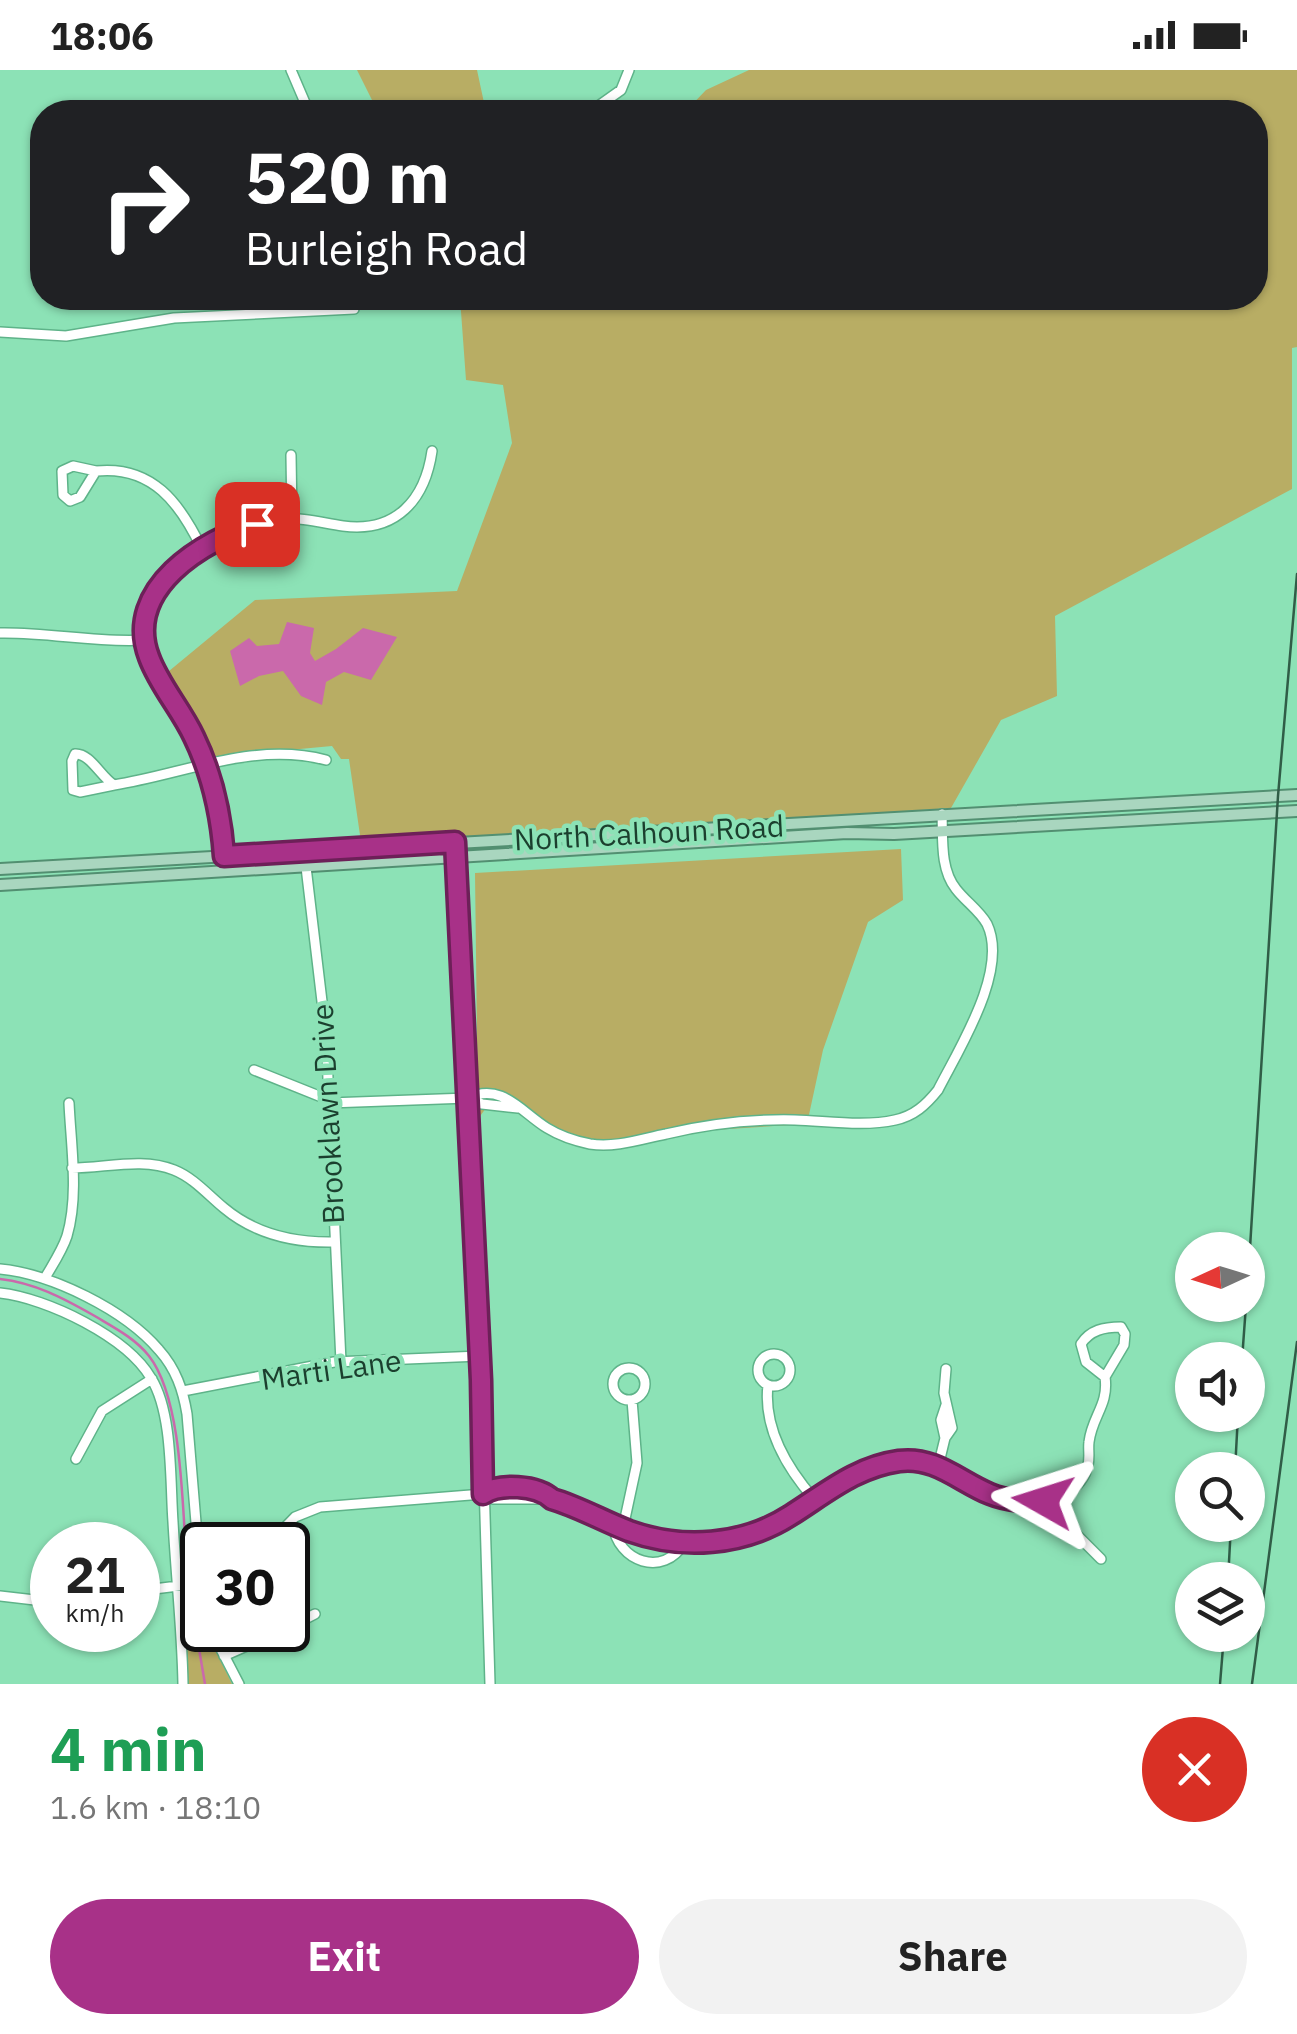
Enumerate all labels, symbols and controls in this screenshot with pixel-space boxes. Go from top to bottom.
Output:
text: 18:06 [50,11,154,60]
text: 520 m [245,131,450,222]
icon: right [80,140,210,270]
text: Burleigh Road [245,219,528,277]
pin [215,482,300,567]
icon: arrive [230,497,285,552]
street label: North Calhoun Road [513,805,785,859]
street label: Brooklawn Drive [302,1003,352,1225]
north arrow [1175,1232,1265,1322]
map controls [1175,1232,1265,1652]
street label: Marti Lane [258,1340,404,1398]
button: sound [1175,1342,1265,1432]
position arrow [991,1449,1095,1553]
button: search [1175,1452,1265,1542]
speed limit sign: 30 [180,1522,310,1652]
text: 21 [65,1542,125,1607]
button: layers [1175,1562,1265,1652]
text: km/h [66,1596,124,1629]
text: 4 min [50,1709,207,1788]
button: close [1142,1717,1247,1822]
text: 1.6 km · 18:10 [50,1786,261,1828]
button: Exit [50,1899,639,2014]
button: Share [659,1899,1247,2014]

